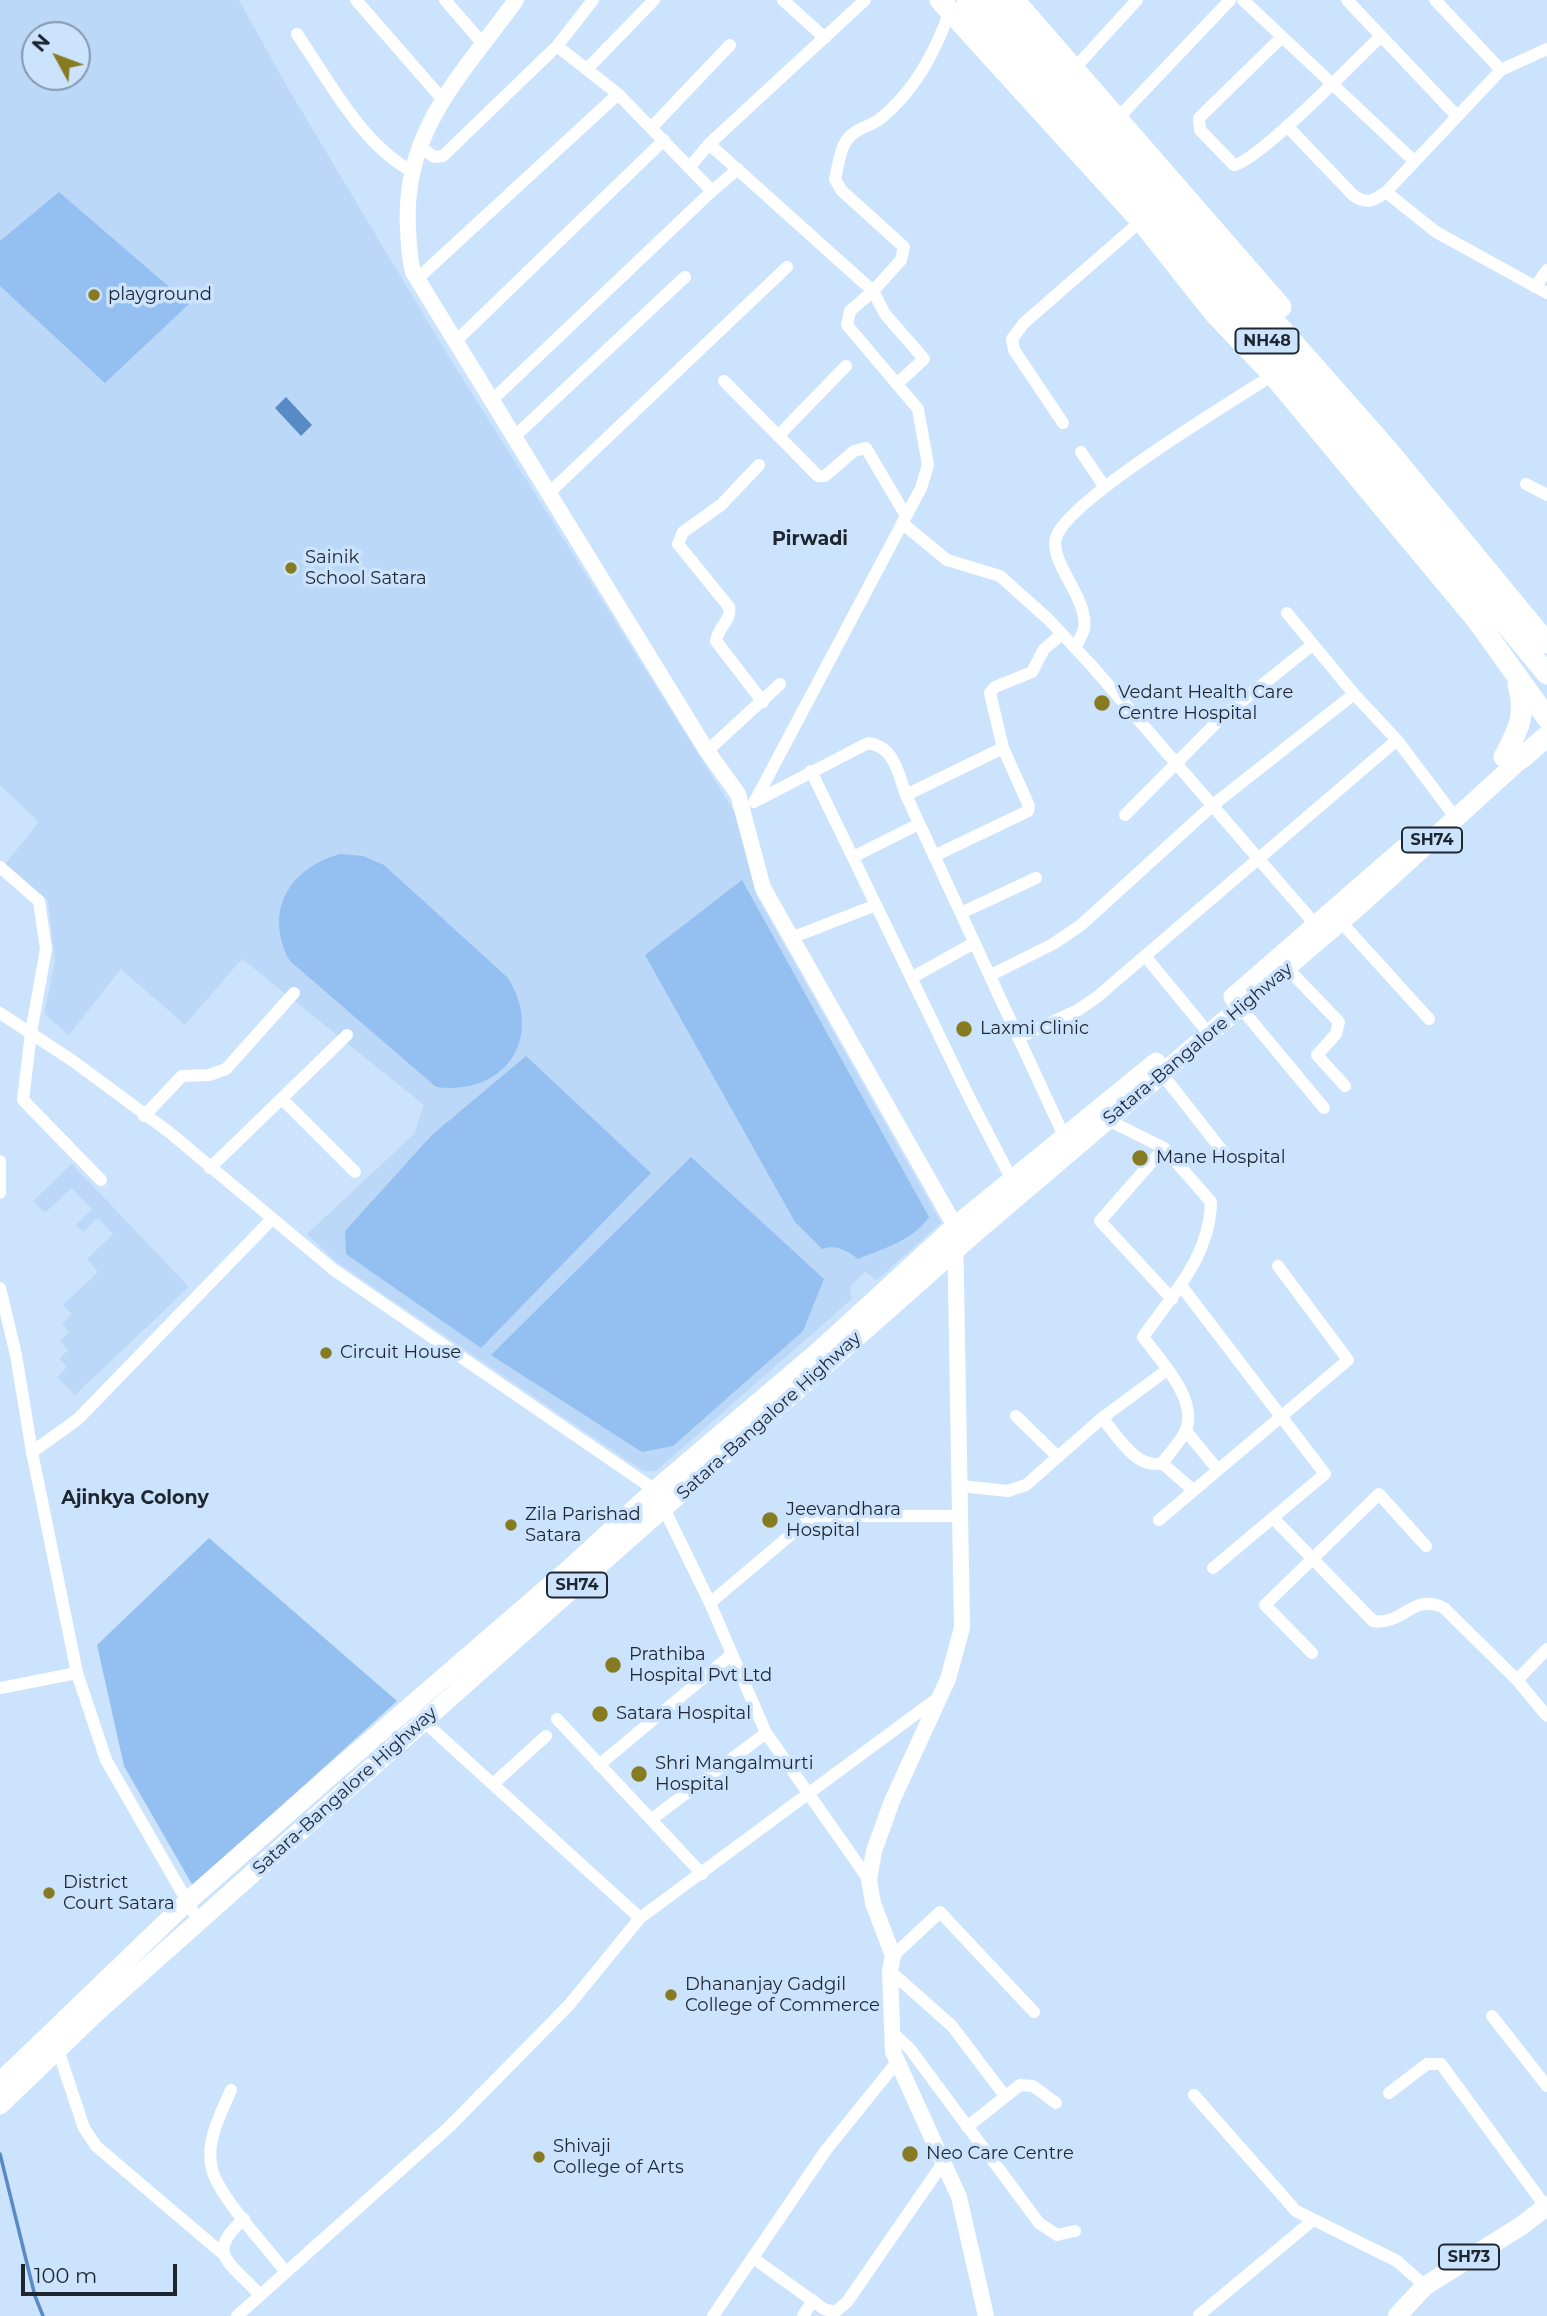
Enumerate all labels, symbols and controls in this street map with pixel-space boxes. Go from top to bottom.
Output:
north arrow [21,21,91,91]
text: N [28,30,55,57]
place label: playground [108,284,212,306]
marker: playground [86,287,102,303]
road number: NH48 [1236,328,1298,354]
district label: Pirwadi [772,528,848,550]
place label: Sainik School Satara [305,547,427,590]
marker: Sainik School Satara [283,560,299,576]
place label: Vedant Health Care Centre Hospital [1118,682,1293,724]
marker: Vedant Health Care Centre Hospital [1092,693,1112,713]
road number: SH74 [1402,828,1462,852]
street label: Satara-Bangalore Highway [1099,958,1297,1130]
place label: Laxmi Clinic [980,1018,1089,1040]
marker: Laxmi Clinic [954,1019,974,1039]
place label: Mane Hospital [1156,1147,1286,1169]
marker: Mane Hospital [1130,1148,1150,1168]
street label: Satara-Bangalore Highway [672,1327,866,1505]
place label: Circuit House [340,1342,461,1364]
marker: Circuit House [318,1345,334,1361]
district label: Ajinkya Colony [61,1487,209,1509]
place label: Jeevandhara Hospital [786,1499,901,1542]
place label: Zila Parishad Satara [525,1504,641,1546]
marker: Jeevandhara Hospital [760,1510,780,1530]
marker: Zila Parishad Satara [503,1517,519,1533]
road number: SH74 [547,1572,607,1597]
place label: Prathiba Hospital Pvt Ltd [629,1644,772,1686]
marker: Prathiba Hospital Pvt Ltd [603,1655,623,1675]
street label: Satara-Bangalore Highway [248,1702,442,1880]
place label: Satara Hospital [616,1703,751,1725]
marker: Satara Hospital [590,1704,610,1724]
place label: Shri Mangalmurti Hospital [655,1753,813,1796]
marker: Shri Mangalmurti Hospital [629,1764,649,1784]
place label: District Court Satara [63,1872,175,1914]
marker: District Court Satara [41,1885,57,1901]
place label: Dhananjay Gadgil College of Commerce [685,1974,880,2016]
marker: Dhananjay Gadgil College of Commerce [663,1987,679,2003]
place label: Shivaji College of Arts [553,2136,684,2178]
place label: Neo Care Centre [926,2143,1074,2165]
marker: Neo Care Centre [900,2144,920,2164]
marker: Shivaji College of Arts [531,2149,547,2165]
road number: SH73 [1439,2244,1499,2270]
scale bar [24,2250,180,2294]
text: 100 m [34,2263,97,2288]

